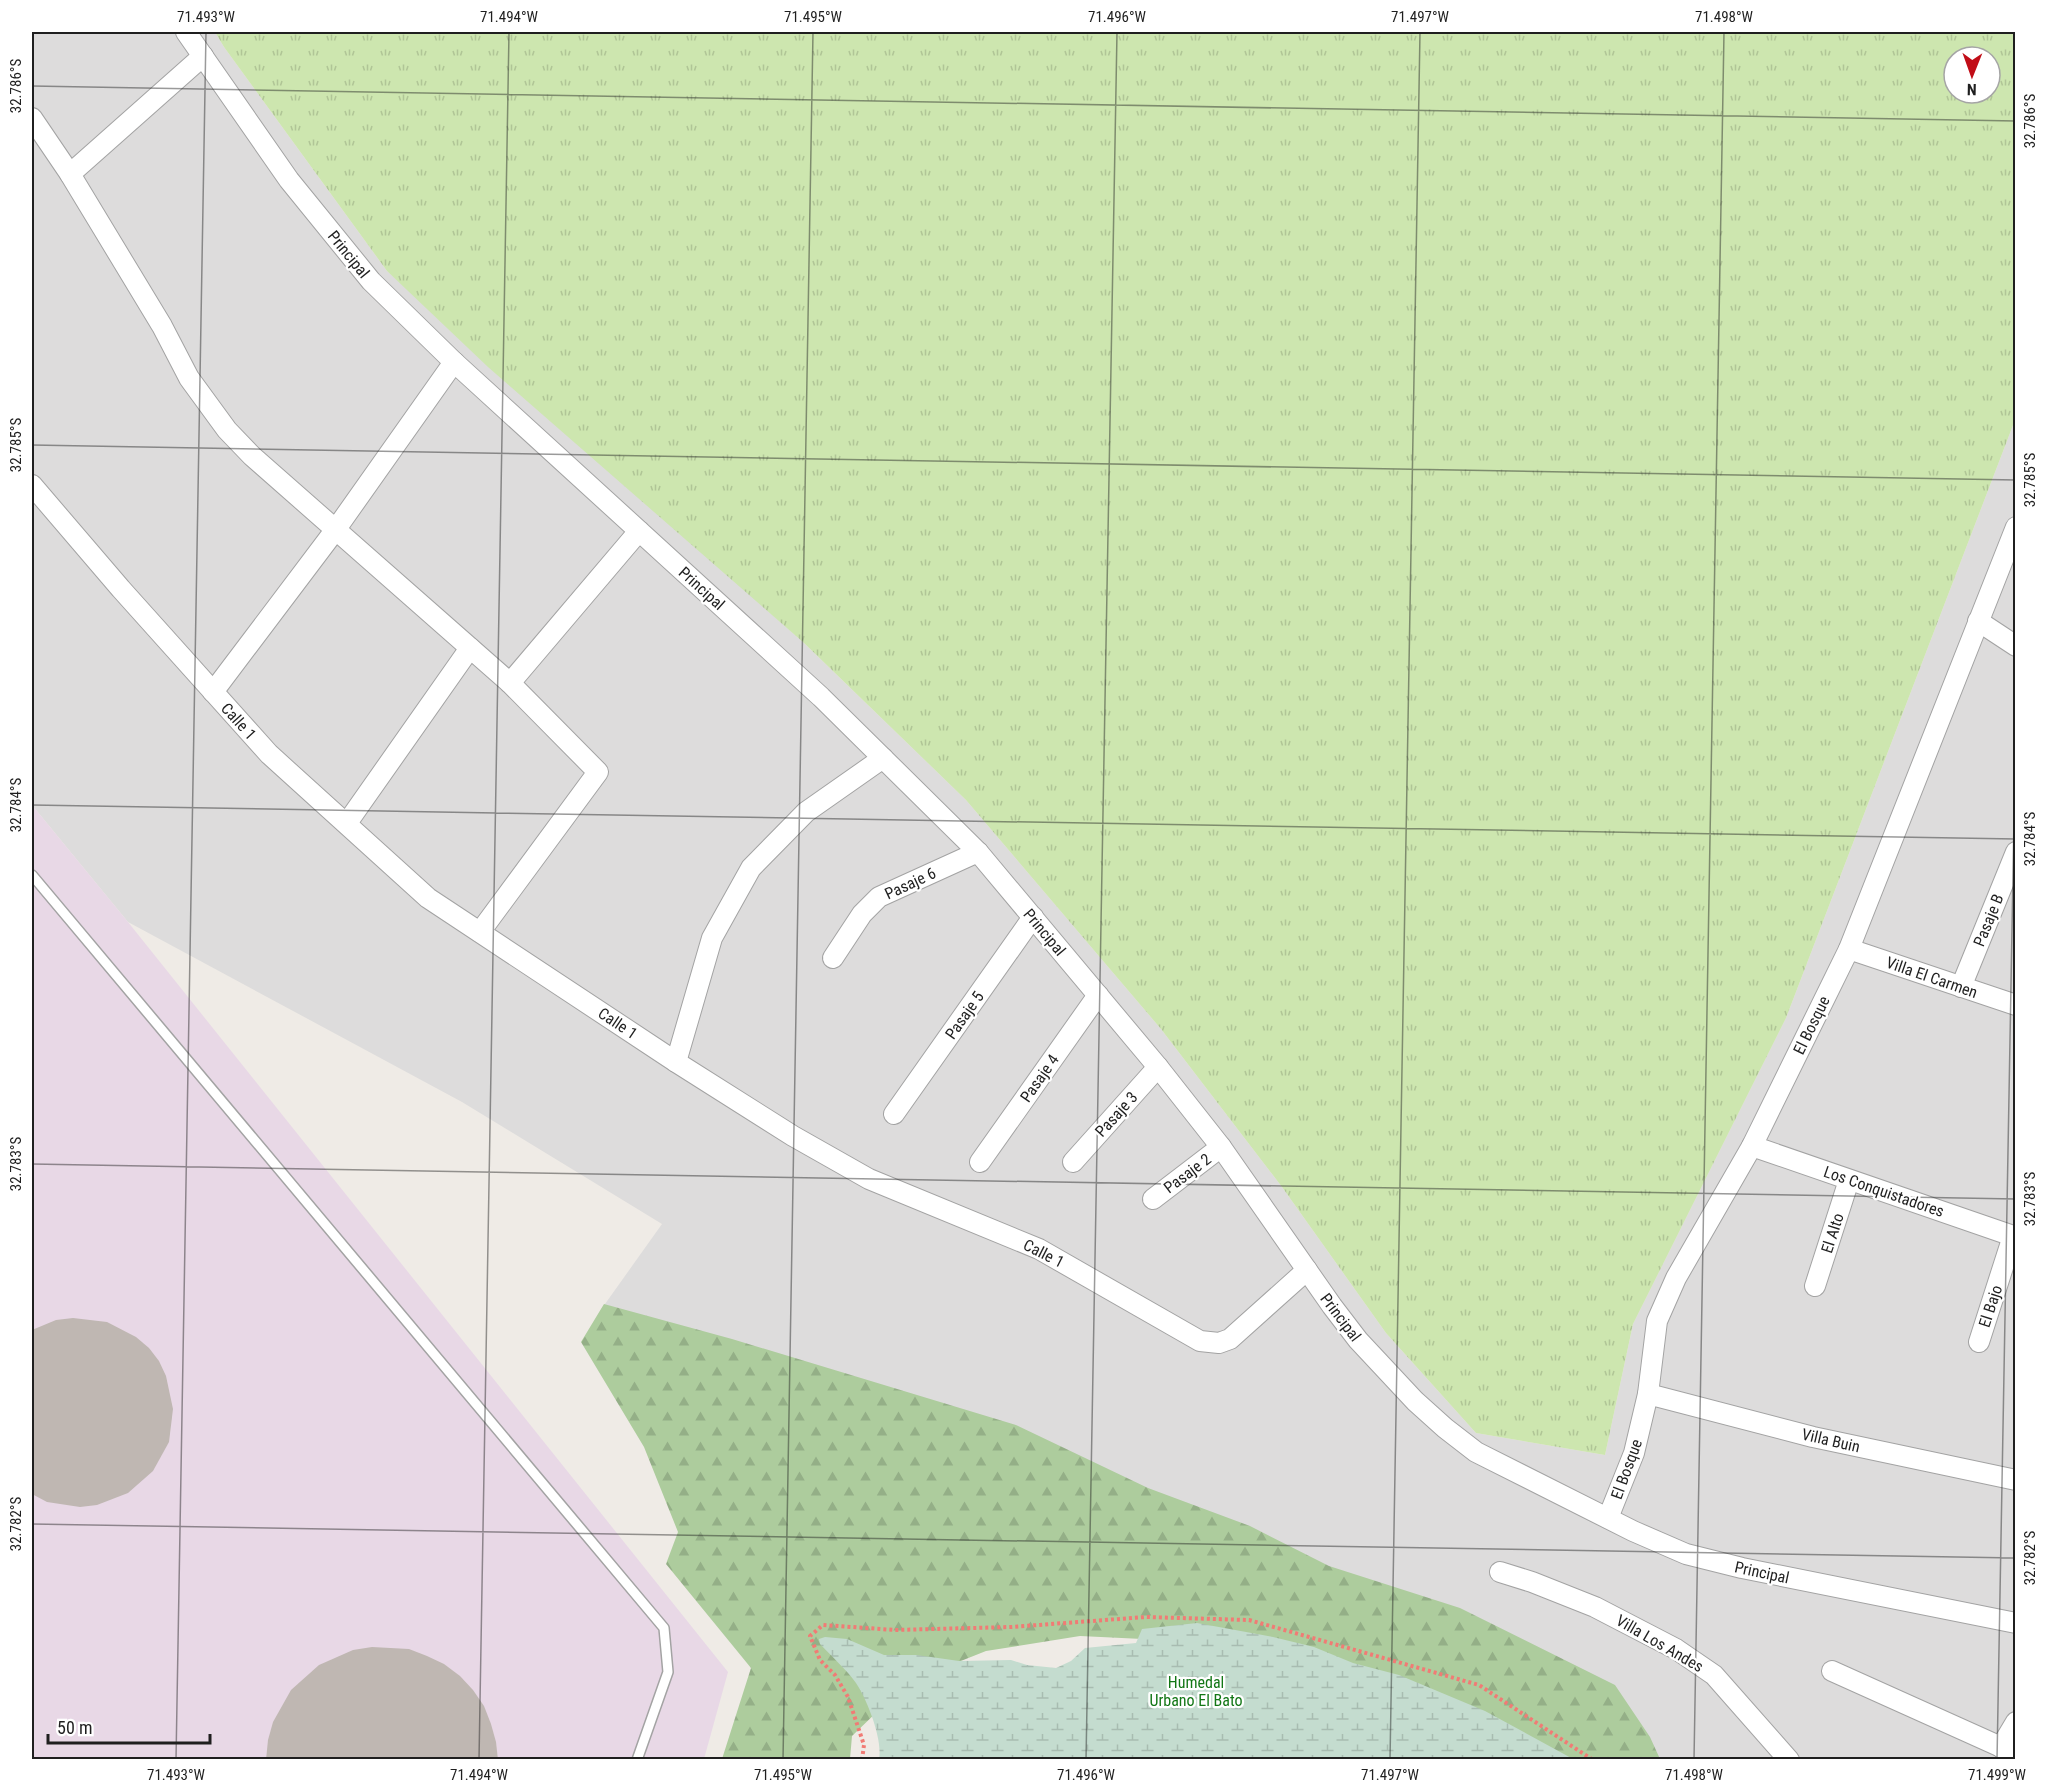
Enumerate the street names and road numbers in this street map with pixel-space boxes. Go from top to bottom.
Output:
street label: Principal [324,227,373,282]
street label: Principal [675,563,729,614]
street label: Calle 1 [217,699,260,744]
street label: Pasaje 6 [882,863,939,903]
street label: Pasaje B [1969,891,2008,949]
street label: Principal [1020,905,1070,960]
street label: Villa El Carmen [1884,953,1980,1002]
street label: Pasaje 5 [941,988,988,1043]
street label: El Bosque [1789,993,1834,1058]
street label: Calle 1 [595,1003,641,1043]
street label: Pasaje 4 [1016,1051,1063,1106]
street label: Pasaje 3 [1091,1088,1142,1141]
street label: Pasaje 2 [1160,1149,1215,1197]
street label: Los Conquistadores [1821,1162,1947,1221]
street label: El Alto [1817,1211,1848,1255]
street label: Calle 1 [1020,1235,1067,1272]
street label: El Bajo [1975,1283,2006,1330]
street label: Principal [1316,1289,1365,1345]
street label: Villa Buin [1800,1425,1862,1456]
street label: El Bosque [1607,1437,1646,1502]
street label: Principal [1733,1557,1791,1588]
street label: Villa Los Andes [1613,1611,1707,1676]

